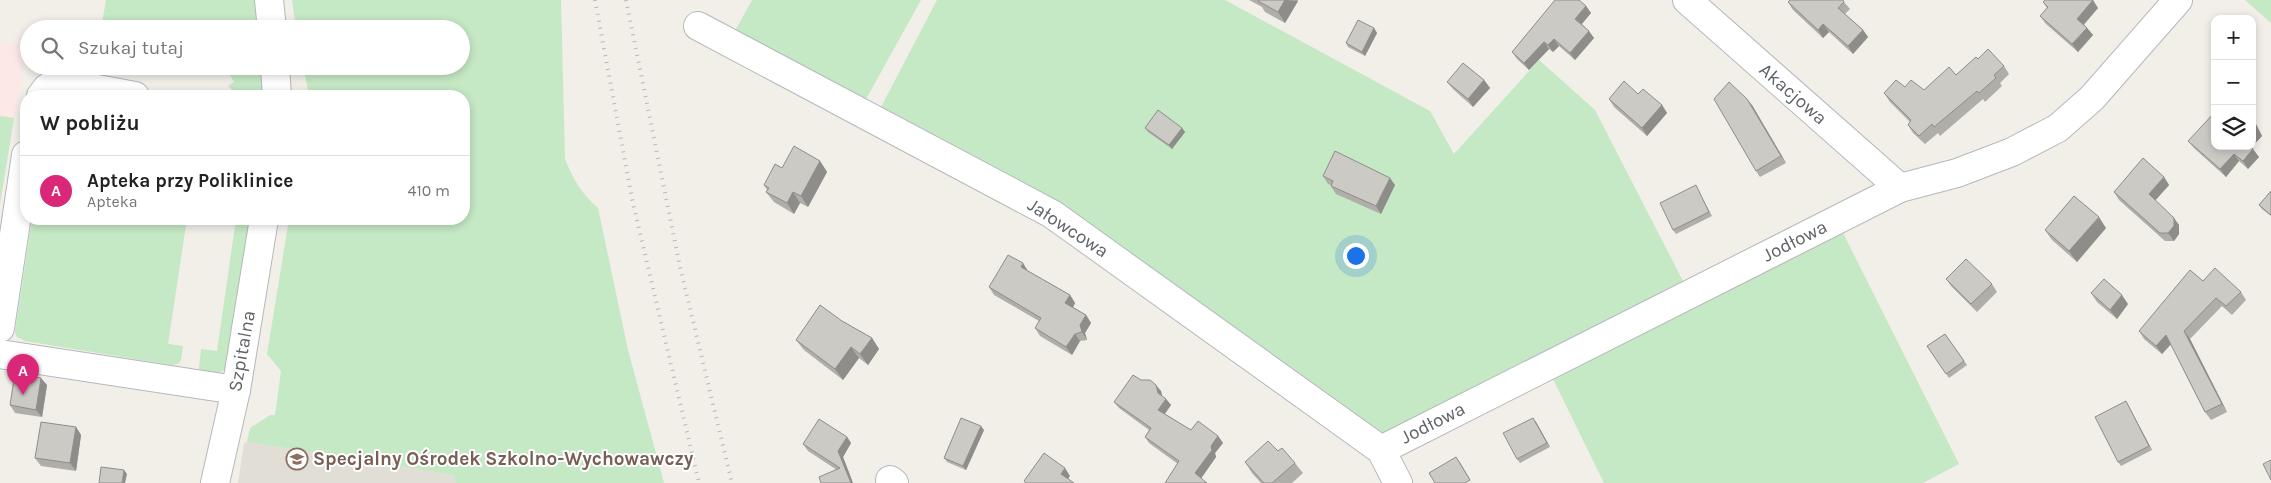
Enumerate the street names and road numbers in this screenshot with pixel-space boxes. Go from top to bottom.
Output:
street label: Akacjowa [1755,59,1831,129]
street label: Jałowcowa [1023,194,1113,262]
street label: Jodłowa [1759,215,1831,267]
street label: Szpitalna [224,309,260,393]
street label: Jodłowa [1397,397,1469,449]

